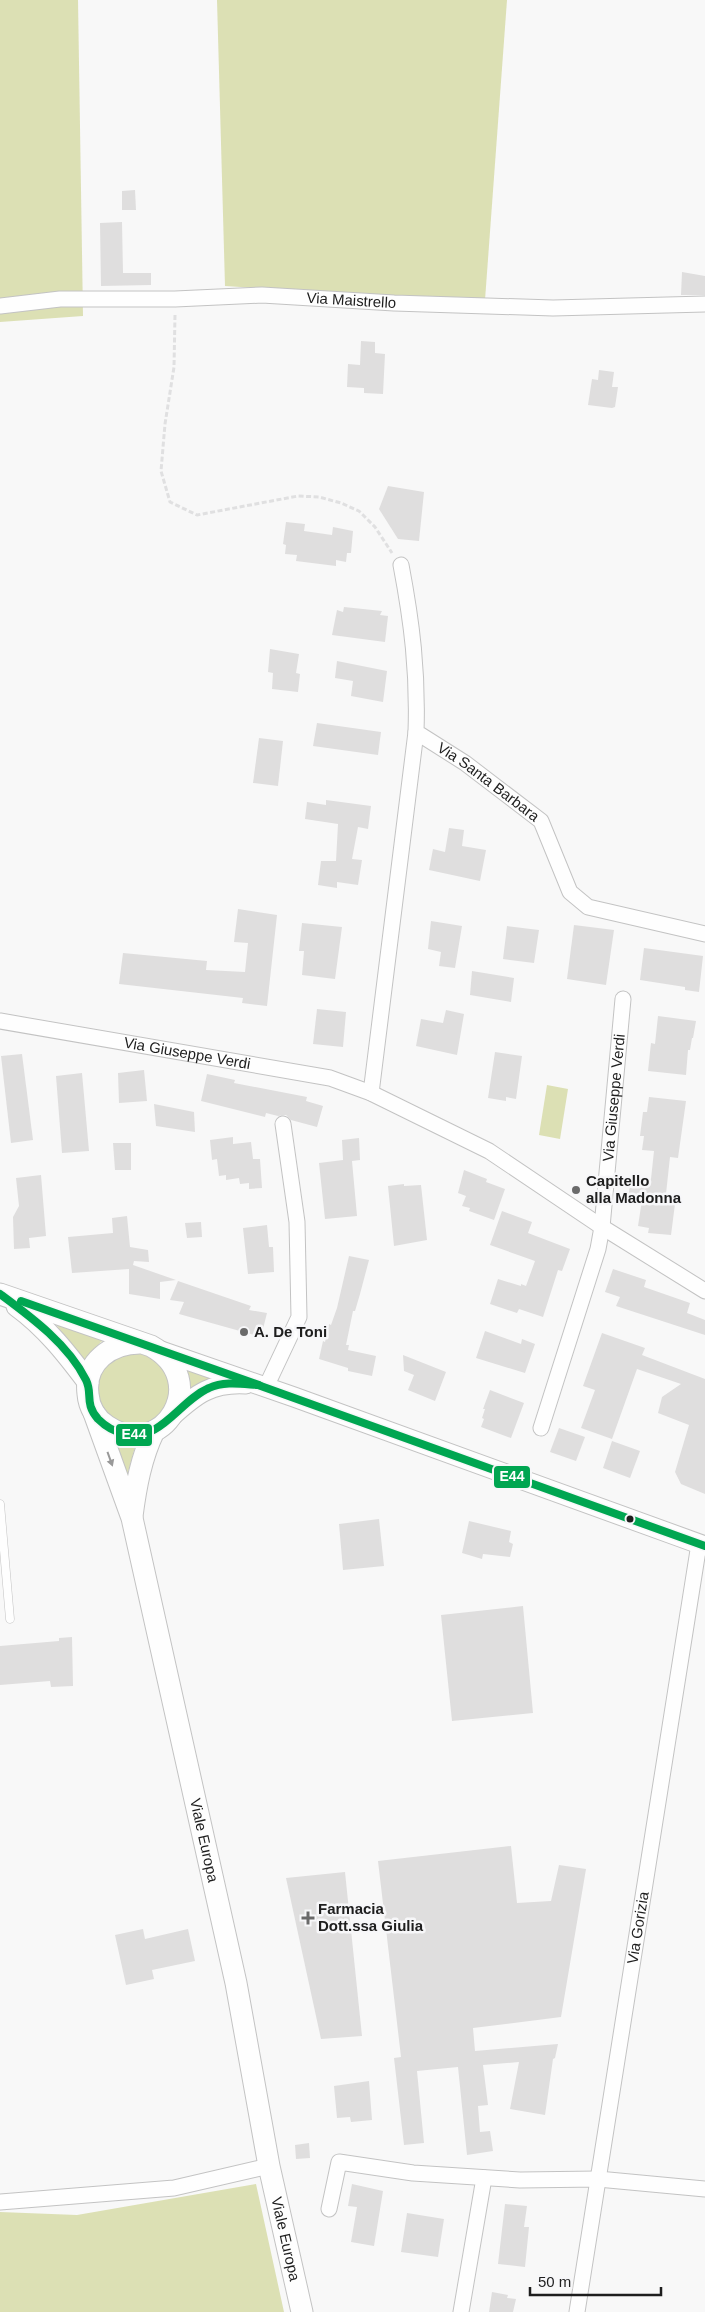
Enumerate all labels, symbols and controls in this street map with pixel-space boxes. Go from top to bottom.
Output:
street label: Via Maistrello [306,289,397,311]
street label: Via Santa Barbara [434,739,543,825]
street label: Via Giuseppe Verdi [599,1033,628,1162]
street label: Via Giuseppe Verdi [123,1034,252,1072]
place label: Capitello alla Madonna [586,1172,682,1206]
marker: Capitello alla Madonna [570,1184,582,1196]
place label: A. De Toni [254,1323,327,1340]
marker: A. De Toni [238,1326,250,1338]
line badge: E44 [115,1423,153,1447]
text: E44 [122,1426,147,1442]
one-way arrow [107,1452,115,1467]
line badge: E44 [493,1465,531,1489]
text: E44 [500,1468,525,1484]
unlabelled marker [625,1514,635,1524]
street label: Viale Europa [187,1797,222,1885]
street label: Via Gorizia [623,1890,652,1965]
place label: Farmacia Dott.ssa Giulia [318,1900,424,1934]
marker: Farmacia Dott.ssa Giulia [302,1912,314,1924]
street label: Viale Europa [268,2195,304,2283]
scale bar [530,2264,661,2296]
text: 50 m [538,2273,571,2290]

